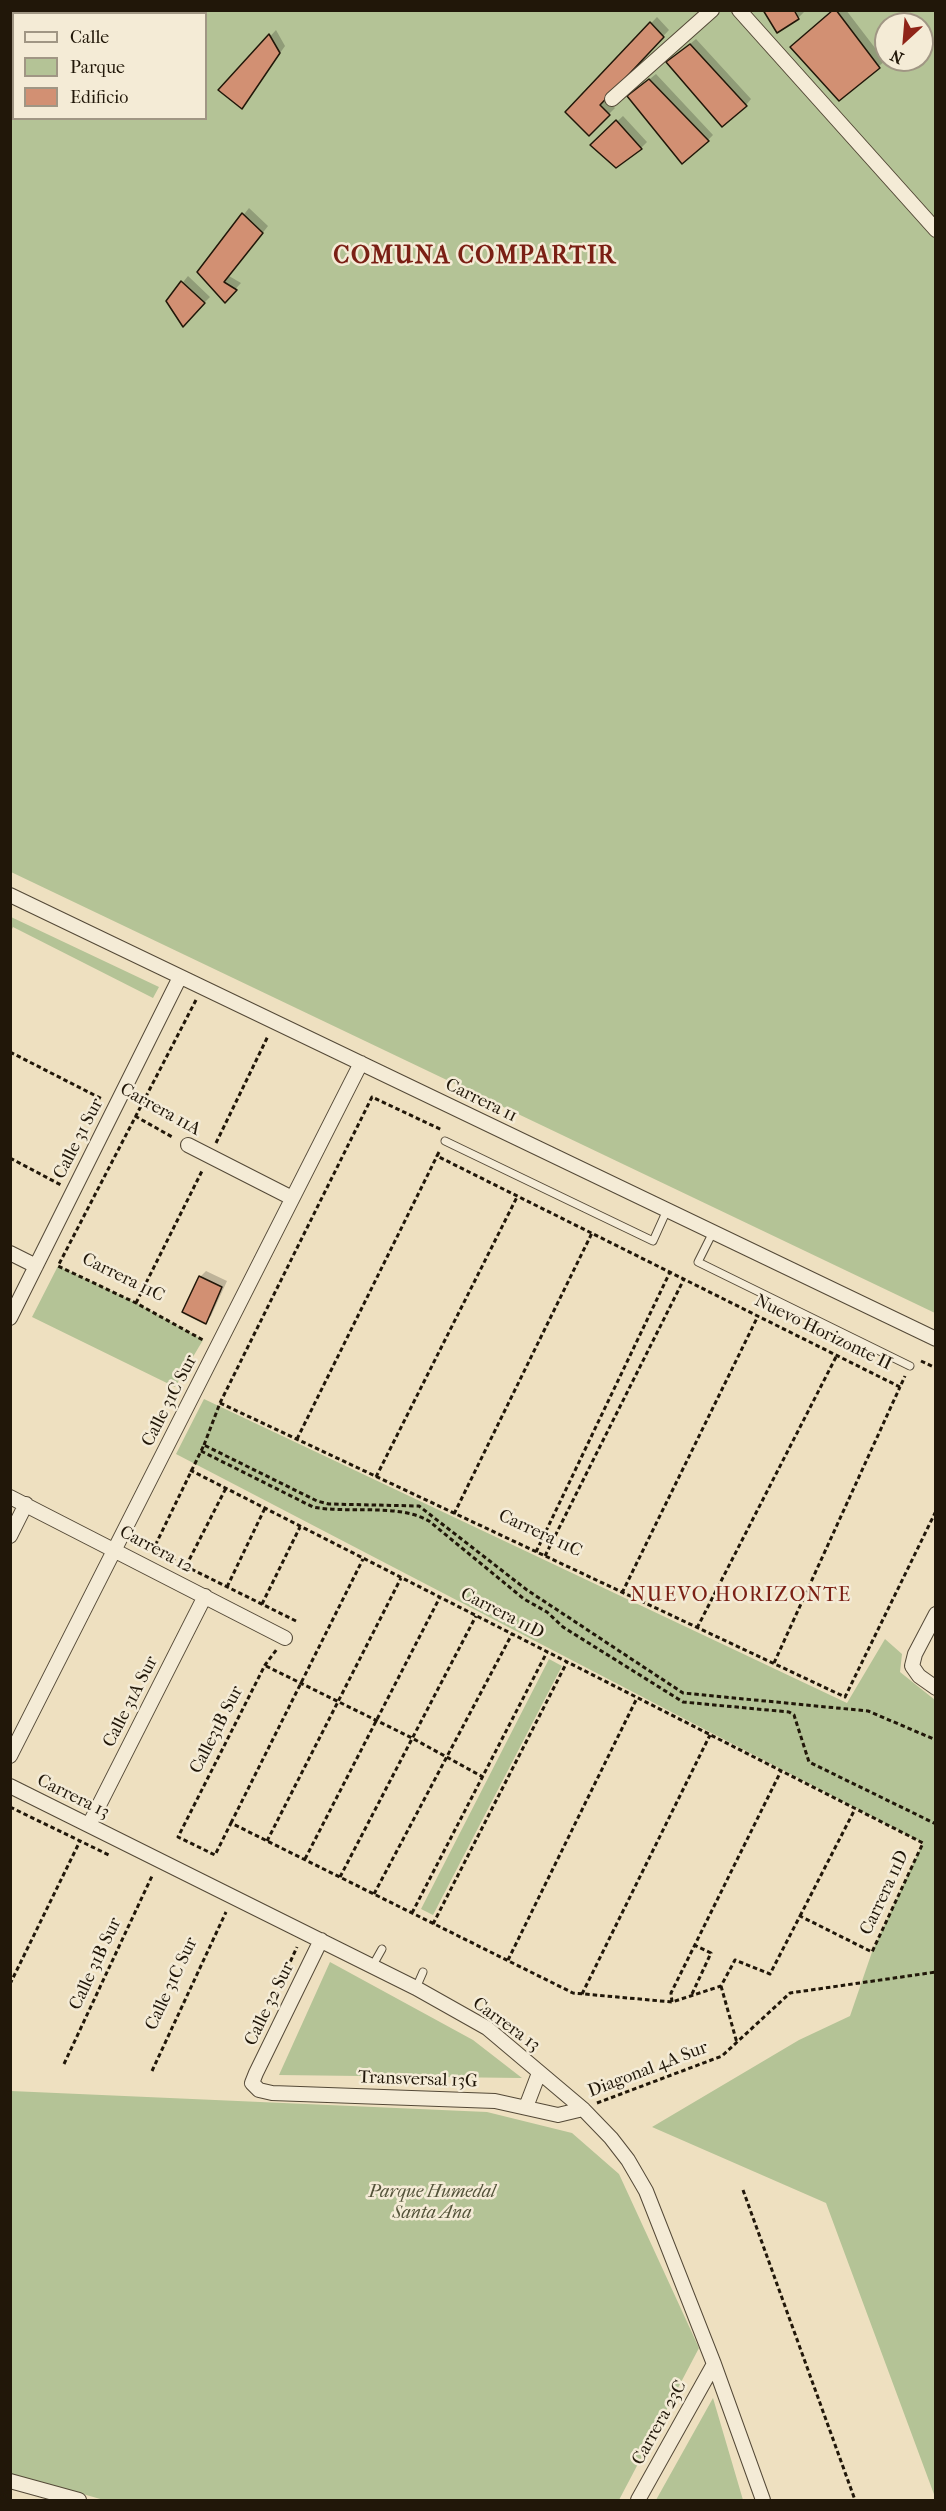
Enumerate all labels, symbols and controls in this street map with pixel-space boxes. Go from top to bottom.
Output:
legend [12,12,207,120]
north arrow [874,12,934,72]
text: Calle [70,27,109,48]
text: N [887,46,906,68]
text: Parque [70,57,125,78]
text: Edificio [70,87,128,108]
district label: COMUNA COMPARTIR [333,243,617,271]
street label: Carrera 11 [442,1074,520,1128]
street label: Carrera 11A [116,1079,204,1141]
street label: Calle 31 Sur [49,1095,109,1183]
street label: Carrera 11C [78,1249,168,1307]
street label: Nuevo Horizonte II [751,1290,895,1376]
street label: Calle 31C Sur [138,1352,202,1450]
street label: Carrera 11C [495,1505,585,1563]
street label: Carrera 12 [116,1522,196,1578]
street label: Carrera 11D [457,1584,547,1644]
district label: NUEVO HORIZONTE [630,1584,852,1608]
street label: Calle 31A Sur [99,1653,163,1751]
street label: Calle31B Sur [186,1682,248,1778]
street label: Carrera 13 [33,1770,113,1824]
street label: Carrera 11D [856,1847,914,1939]
street label: Calle 31B Sur [65,1914,127,2014]
street label: Calle 31C Sur [141,1934,203,2034]
street label: Calle 32 Sur [240,1959,300,2049]
street label: Carrera 13 [468,1993,544,2057]
street label: Diagonal 4A Sur [585,2037,711,2103]
street label: Transversal 13G [358,2067,478,2093]
park label: Parque Humedal Santa Ana [369,2182,495,2224]
street label: Carrera 23C [628,2377,692,2469]

